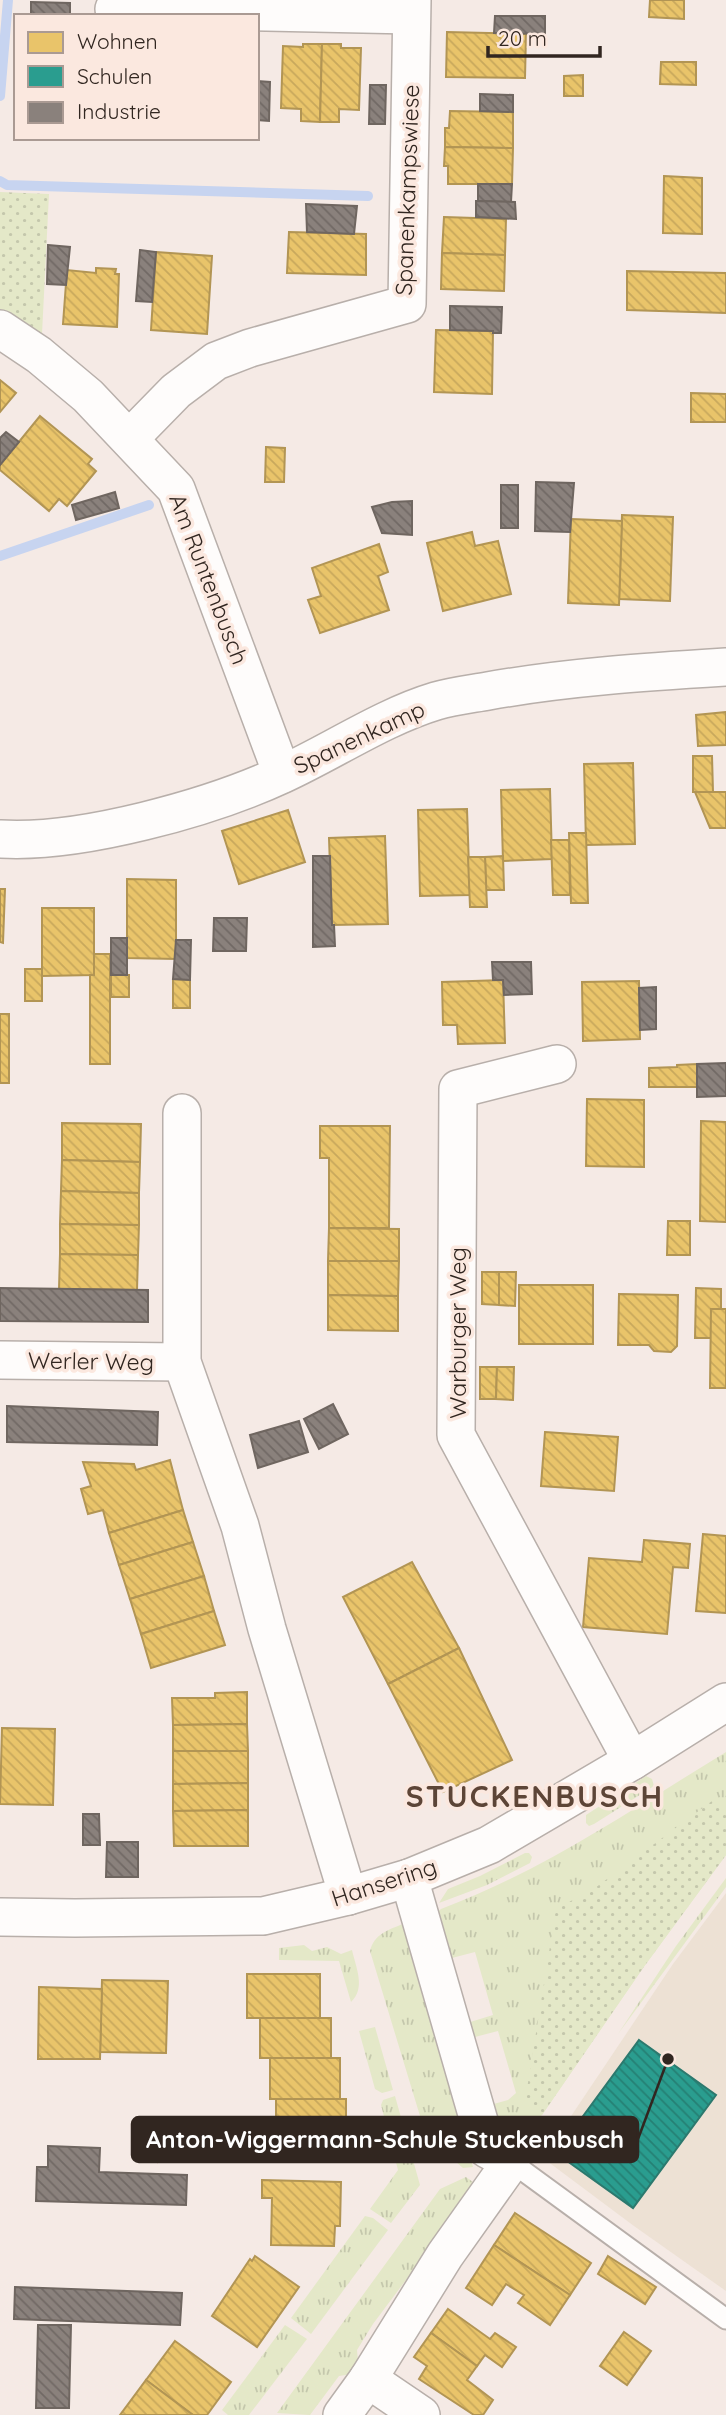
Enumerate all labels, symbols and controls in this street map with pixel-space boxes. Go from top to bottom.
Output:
legend [14,14,259,140]
scale bar [488,14,600,58]
text: 20 m [498,25,547,51]
text: Wohnen [77,28,158,54]
text: Schulen [77,63,152,89]
street label: Spanenkampswiese [389,84,425,296]
text: Industrie [77,98,161,124]
street label: Am Runtenbusch [163,490,255,668]
street label: Spanenkamp [289,694,429,780]
street label: Warburger Weg [443,1247,472,1419]
street label: Werler Weg [28,1345,154,1377]
district label: STUCKENBUSCH [406,1777,664,1815]
street label: Hansering [328,1851,440,1913]
callout: Anton-Wiggermann-Schule Stuckenbusch [132,2117,638,2162]
text: Anton-Wiggermann-Schule Stuckenbusch [146,2124,624,2154]

